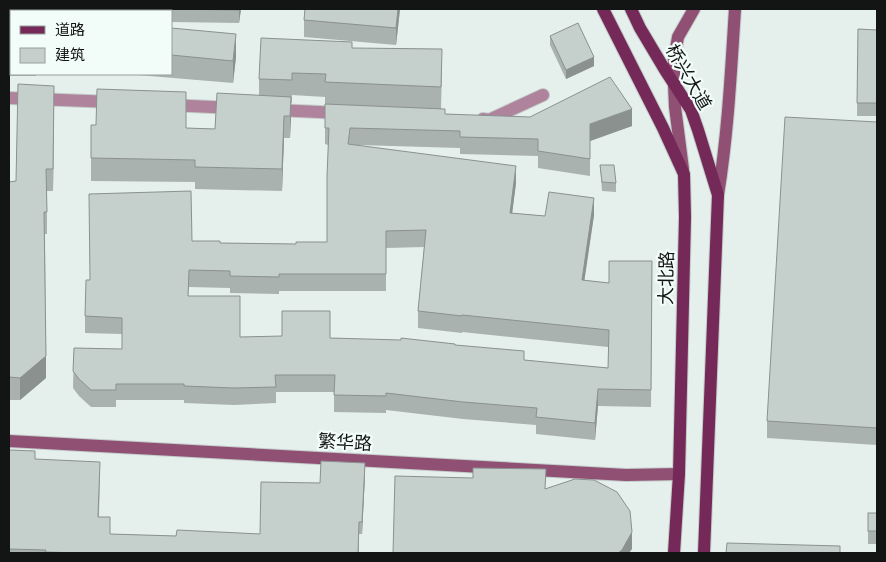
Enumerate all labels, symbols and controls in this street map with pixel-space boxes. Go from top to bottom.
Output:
legend [10,10,172,75]
text: 道路 [55,20,85,39]
street label: 桥兴大道 [661,40,717,114]
text: 建筑 [55,45,85,64]
street label: 大北路 [654,251,678,305]
street label: 繁华路 [317,429,373,455]

